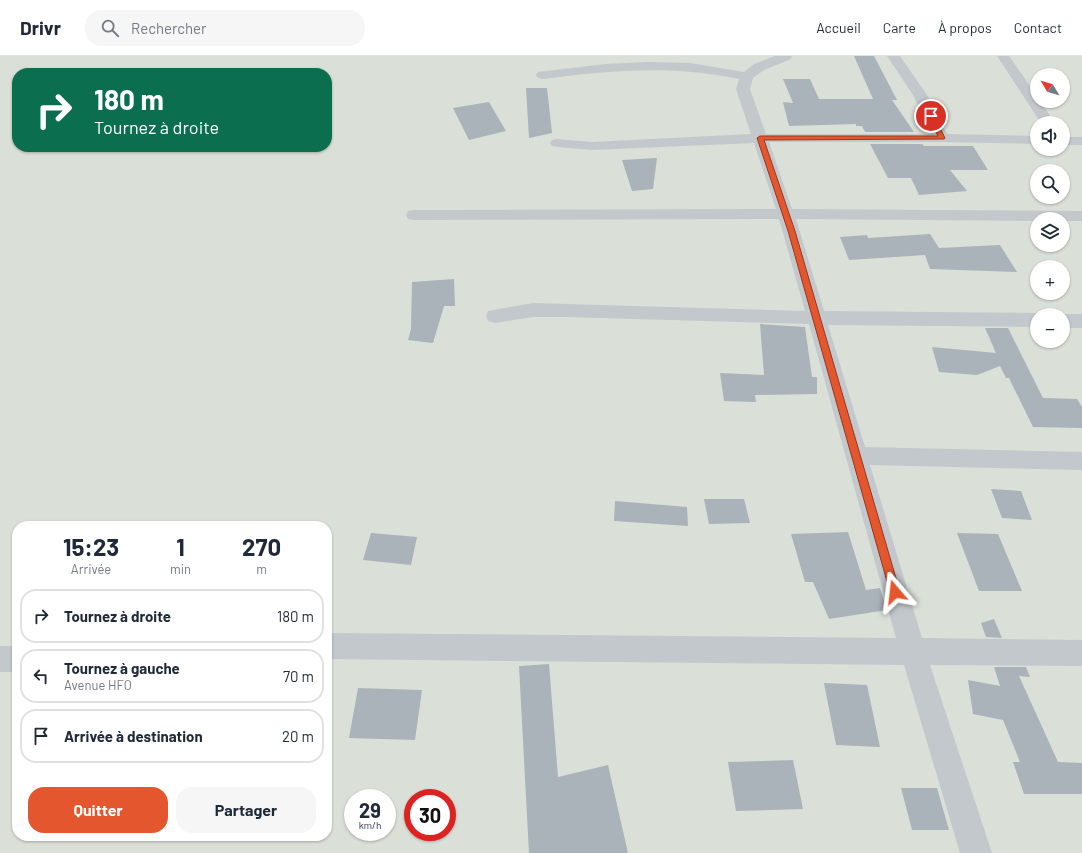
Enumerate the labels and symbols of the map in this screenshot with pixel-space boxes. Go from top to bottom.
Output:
north arrow [1030,68,1070,108]
pin [914,99,948,133]
position arrow [874,571,916,613]
speed limit sign: 30 [404,789,456,841]

